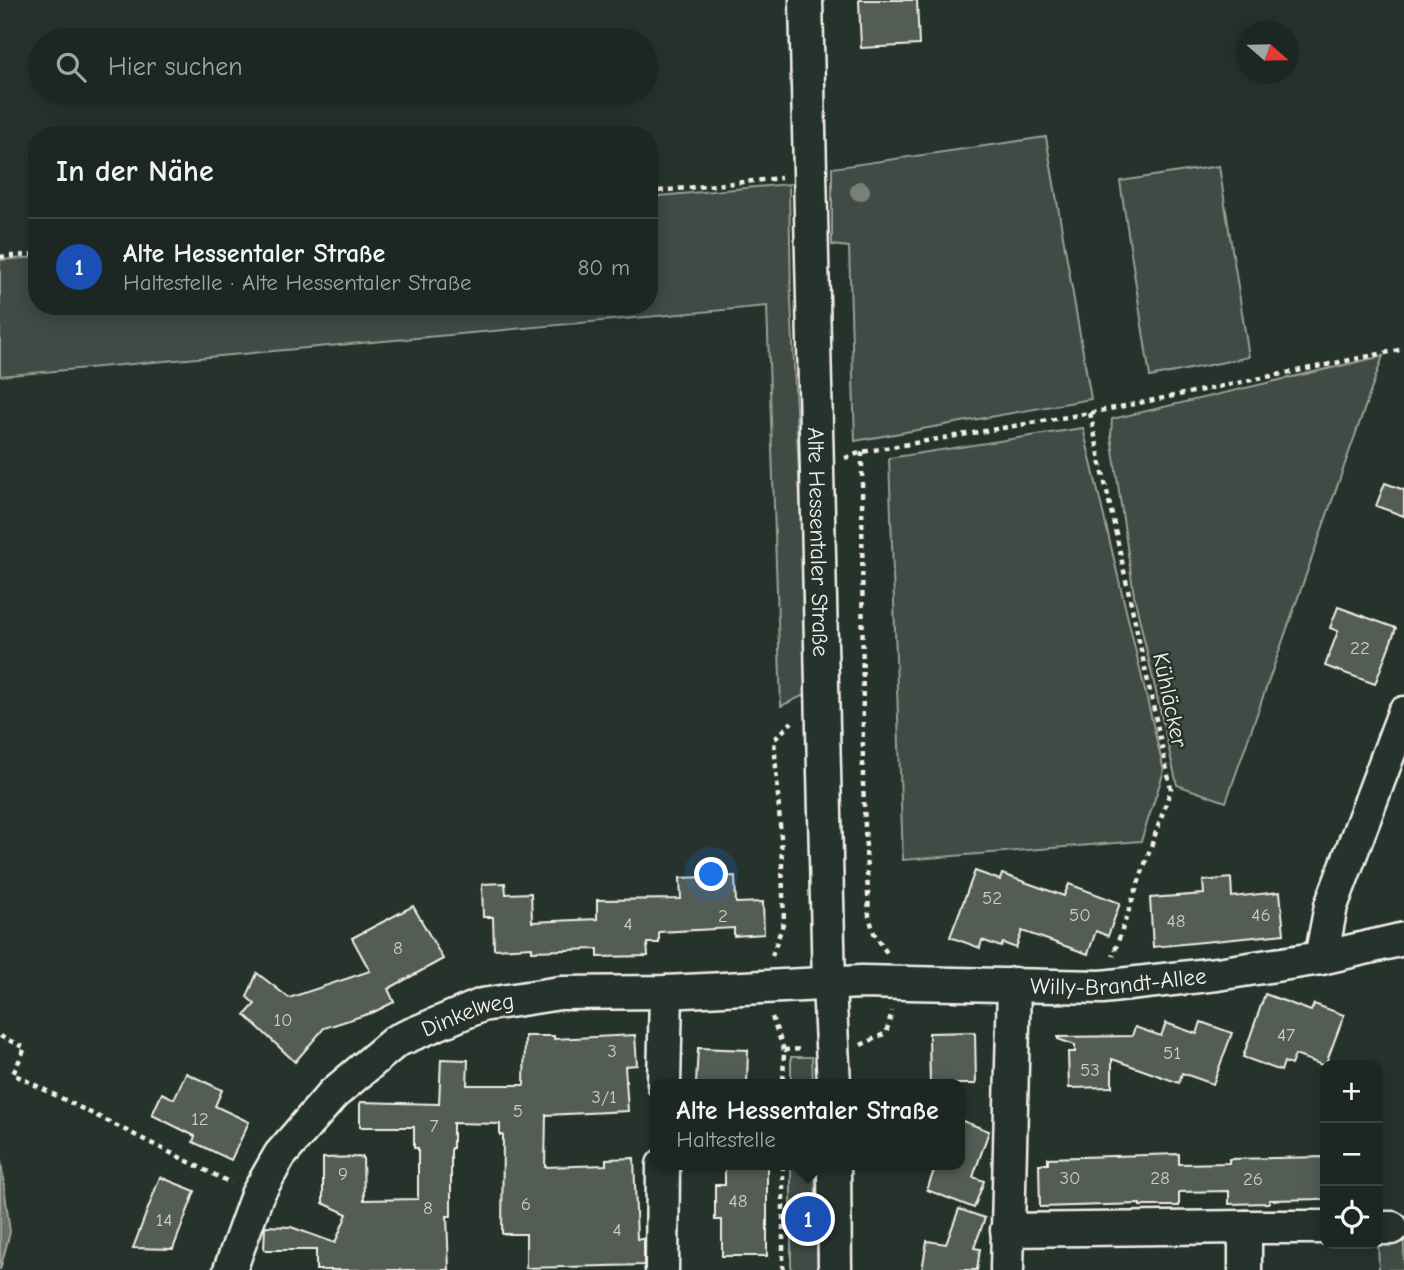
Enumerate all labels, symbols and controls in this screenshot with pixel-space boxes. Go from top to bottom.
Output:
north arrow [1236,21,1299,84]
search box [28,28,658,105]
icon: search [52,48,90,86]
text: Hier suchen [108,52,243,82]
text: In der Nähe [56,154,214,189]
text: Alte Hessentaler Straße [123,239,385,269]
text: 1 [74,254,84,281]
text: 80 m [577,254,630,281]
text: Haltestelle · Alte Hessentaler Straße [123,269,472,296]
street label: Alte Hessentaler Straße [802,427,835,657]
house number: 22 [1350,637,1370,659]
street label: Kühläcker [1147,650,1193,751]
your location [694,857,728,891]
house number: 52 [982,887,1002,909]
house number: 50 [1069,904,1091,926]
house number: 46 [1251,904,1271,926]
house number: 2 [718,905,728,927]
house number: 48 [1167,910,1185,932]
house number: 4 [623,913,633,935]
house number: 8 [393,937,403,959]
street label: Willy-Brandt-Allee [1030,962,1208,1001]
street label: Dinkelweg [417,987,516,1042]
house number: 10 [273,1009,293,1031]
house number: 47 [1277,1024,1295,1046]
house number: 3 [607,1040,617,1062]
house number: 51 [1163,1042,1181,1064]
house number: 53 [1080,1059,1100,1081]
map controls [1320,1060,1383,1249]
button: + [1320,1060,1383,1123]
popup [650,1079,965,1170]
house number: 3/1 [591,1086,617,1108]
text: Alte Hessentaler Straße [676,1096,939,1126]
house number: 5 [513,1100,523,1122]
house number: 12 [191,1108,209,1130]
house number: 7 [430,1115,439,1137]
button: − [1320,1123,1383,1186]
text: Haltestelle [676,1126,776,1153]
house number: 9 [338,1163,348,1185]
house number: 30 [1059,1167,1081,1189]
house number: 28 [1150,1167,1170,1189]
house number: 26 [1243,1168,1263,1190]
button: locate [1320,1186,1383,1249]
house number: 48 [729,1190,747,1212]
house number: 6 [521,1193,531,1215]
pin: 1 [785,1193,831,1245]
house number: 8 [423,1197,433,1219]
house number: 14 [156,1209,172,1231]
house number: 4 [612,1219,622,1241]

